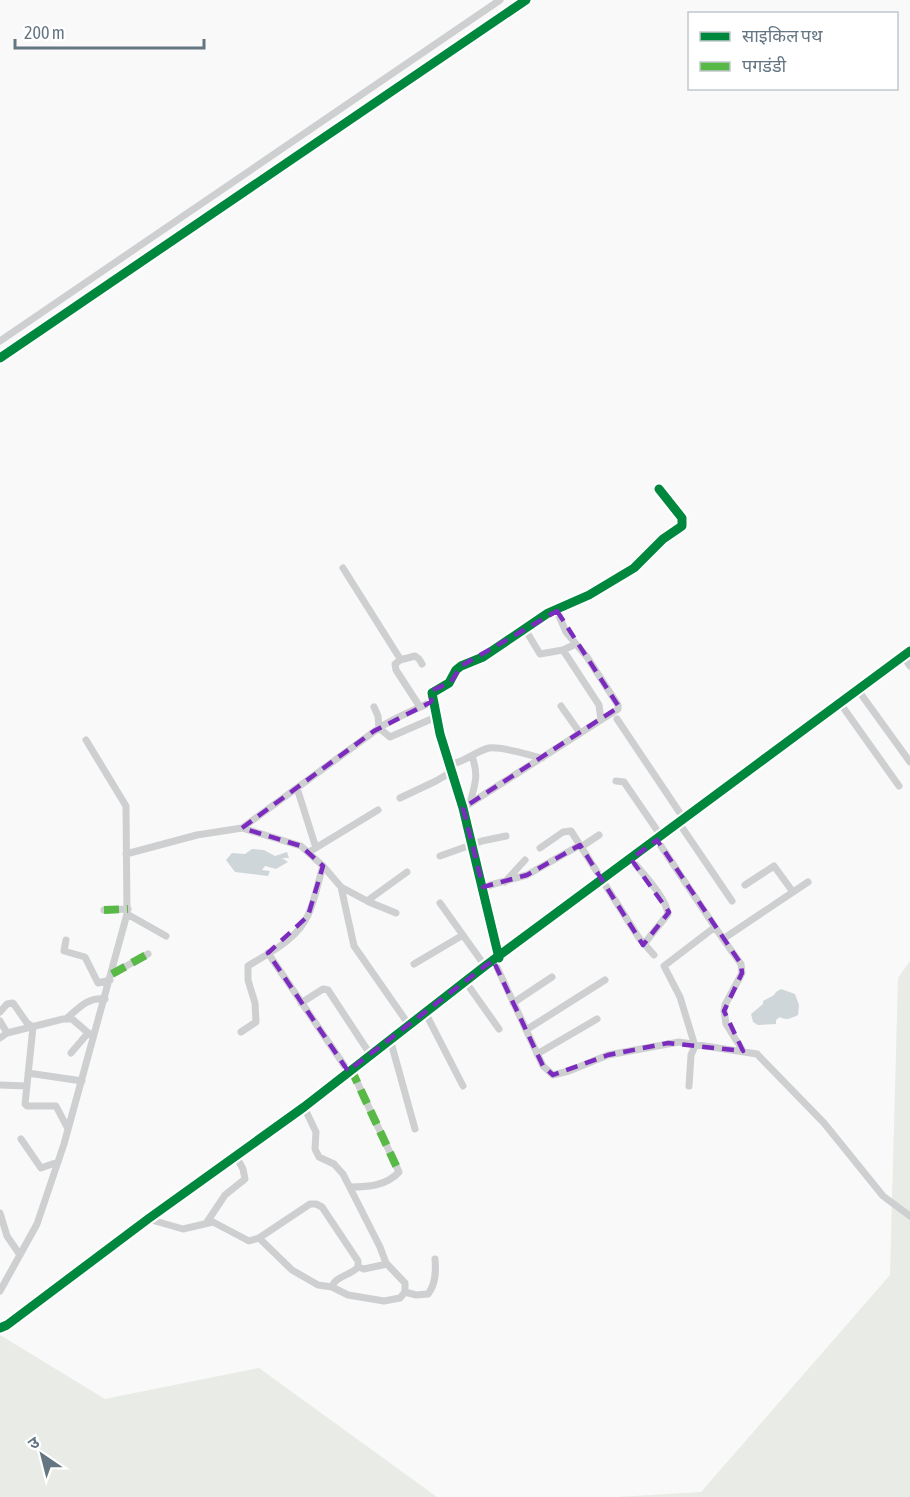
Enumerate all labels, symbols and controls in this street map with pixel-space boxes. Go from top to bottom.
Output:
scale bar [15,12,204,50]
legend [688,12,898,90]
text: 200 m [24,22,65,43]
text: साइकिल पथ [742,25,823,46]
text: पगडंडी [742,55,787,76]
north arrow [12,1425,72,1485]
text: उ [24,1432,43,1453]

